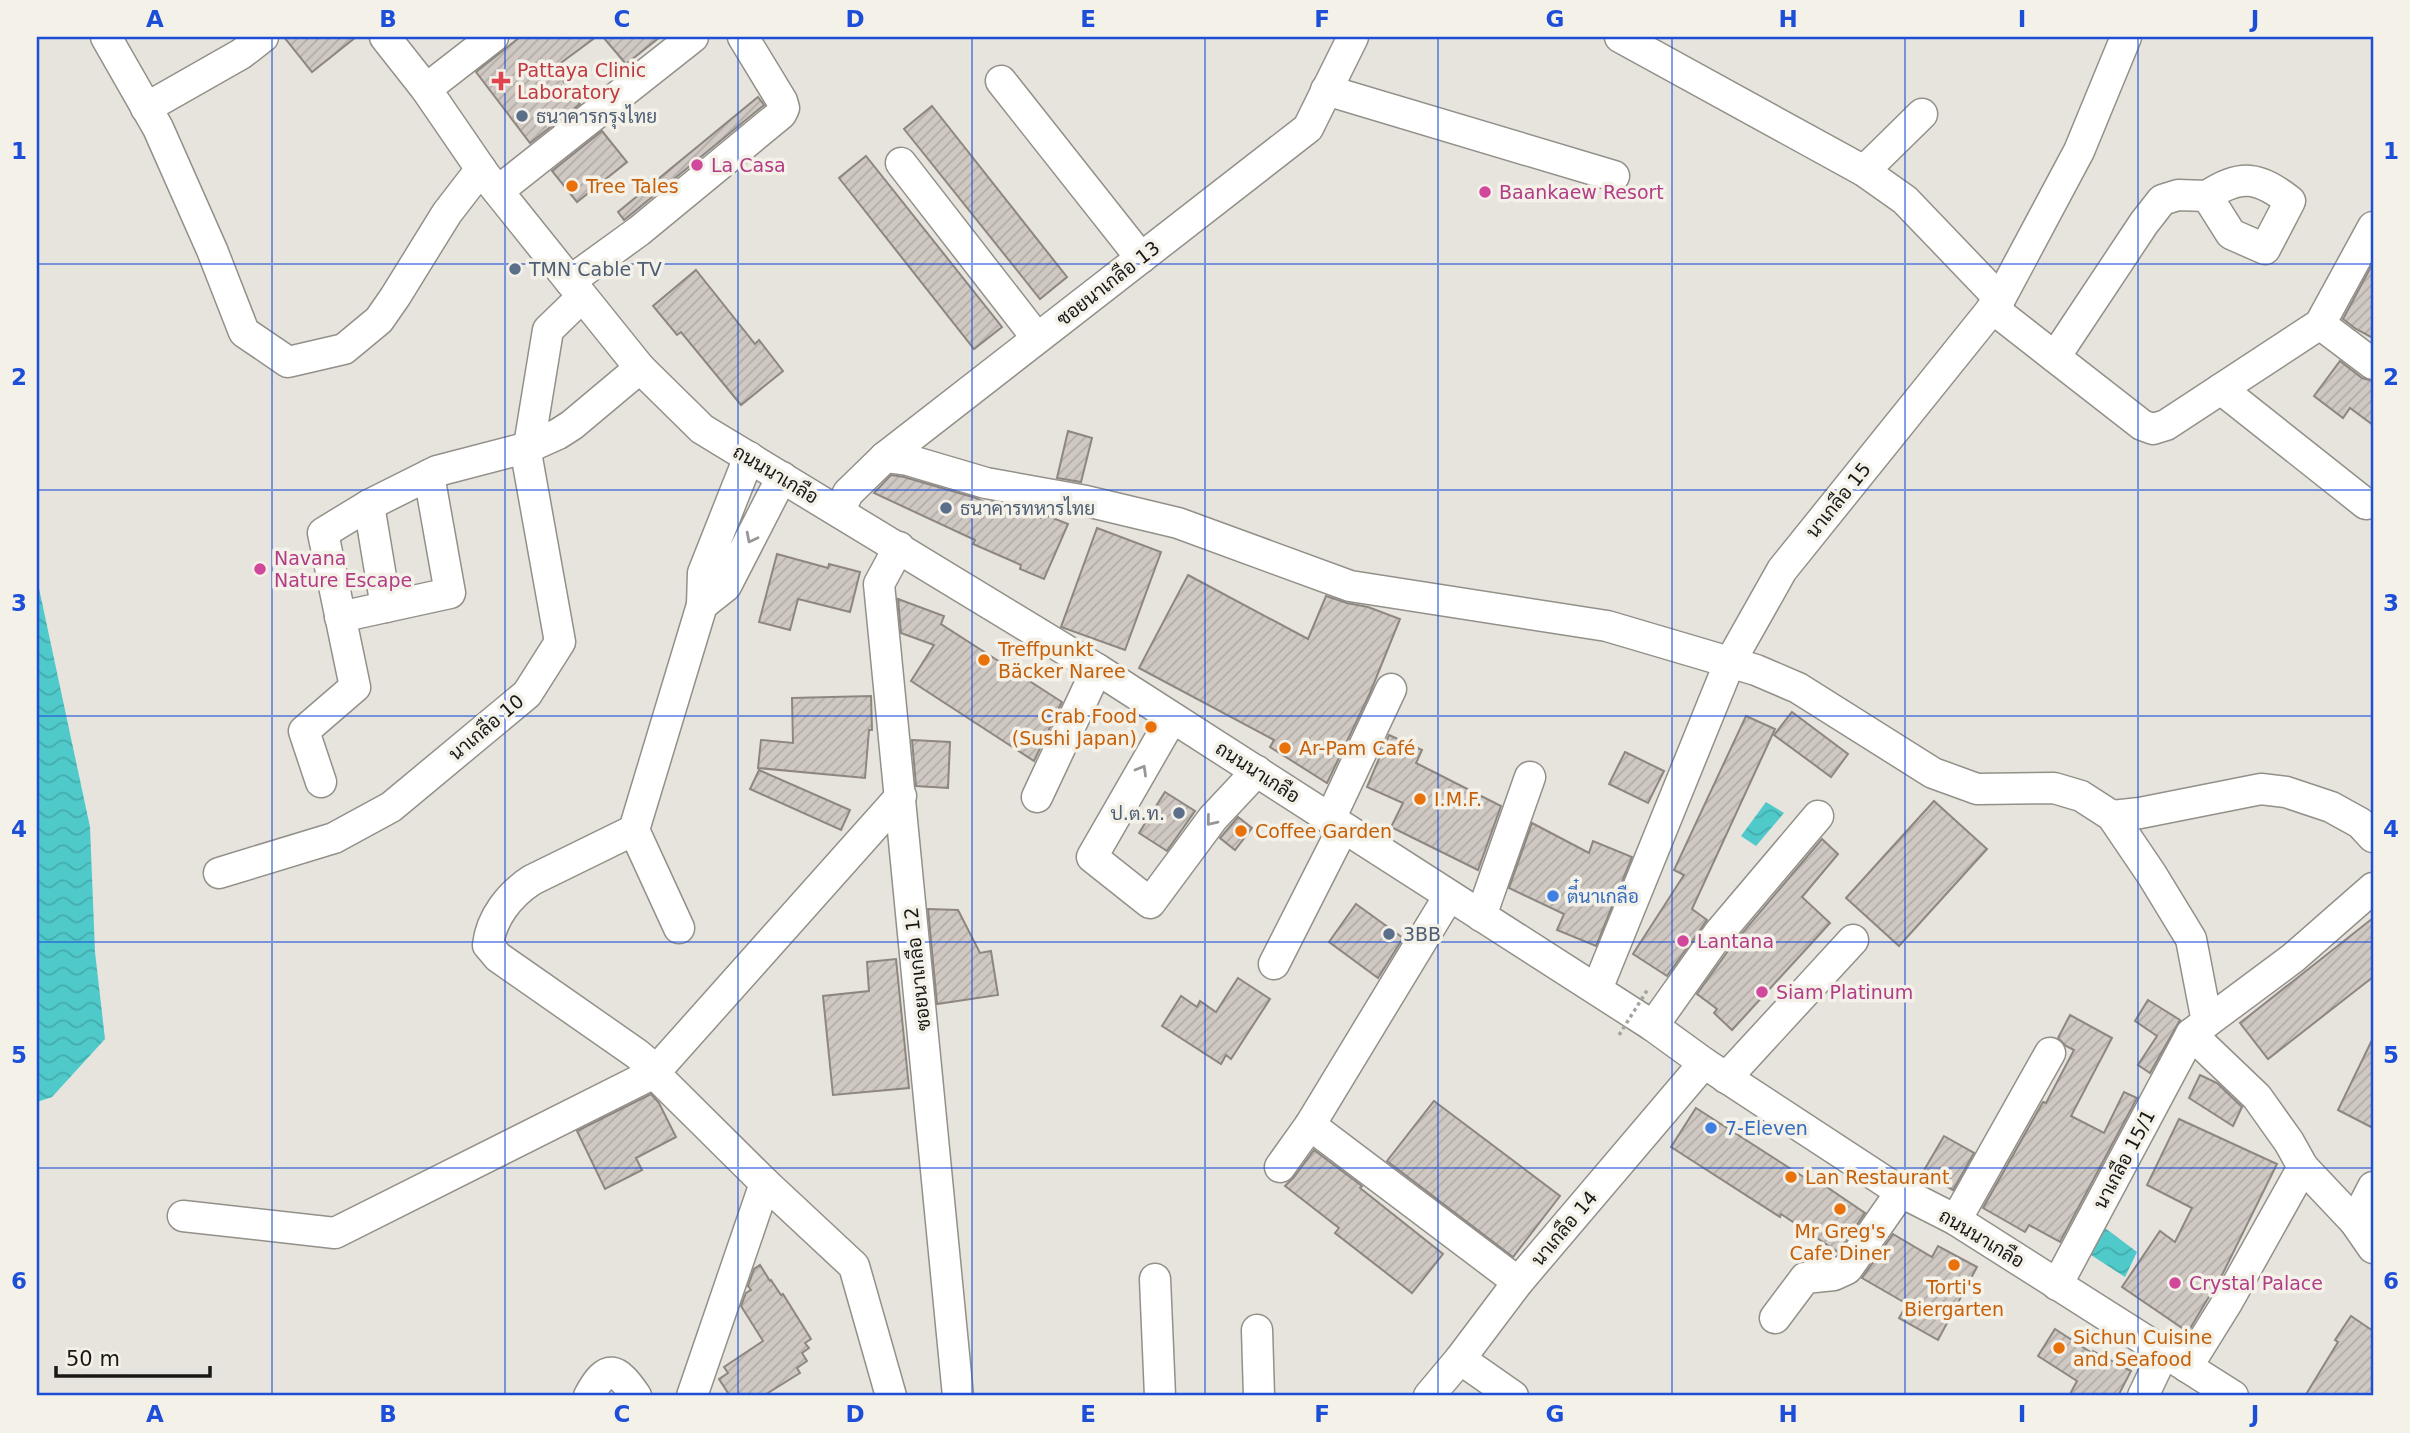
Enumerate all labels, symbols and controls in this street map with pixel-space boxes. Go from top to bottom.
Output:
text: A [146,6,164,32]
text: B [379,6,397,32]
text: C [614,6,630,32]
text: D [845,6,865,32]
text: E [1080,6,1096,32]
text: F [1314,6,1330,32]
text: G [1546,6,1564,32]
text: H [1778,6,1798,32]
text: I [2018,6,2026,32]
text: J [2249,6,2259,32]
place label: Pattaya Clinic Laboratory [517,59,646,103]
marker: Pattaya Clinic Laboratory [491,71,511,91]
place label: ธนาคารกรุงไทย [536,104,657,129]
marker: ธนาคารกรุงไทย [514,108,530,124]
text: 1 [11,138,27,164]
text: 1 [2383,138,2399,164]
place label: La Casa [711,154,786,176]
marker: La Casa [689,157,705,173]
place label: Tree Tales [585,175,679,197]
marker: Tree Tales [564,178,580,194]
place label: Baankaew Resort [1499,181,1664,203]
marker: Baankaew Resort [1477,184,1493,200]
street label: ซอยนาเกลือ 13 [1052,236,1164,330]
place label: TMN Cable TV [528,258,662,280]
marker: TMN Cable TV [507,261,523,277]
text: 2 [11,364,27,390]
text: 2 [2383,364,2399,390]
street label: ถนนนาเกลือ [729,440,823,508]
street label: นาเกลือ 15 [1801,458,1875,542]
place label: ธนาคารทหารไทย [960,496,1095,519]
marker: ธนาคารทหารไทย [938,500,954,516]
one-way arrow [745,531,759,543]
place label: Navana Nature Escape [274,547,412,591]
marker: Navana Nature Escape [252,561,268,577]
text: 3 [11,590,27,616]
text: 3 [2383,590,2399,616]
place label: Treffpunkt Bäcker Naree [997,638,1126,682]
marker: Treffpunkt Bäcker Naree [976,652,992,668]
street label: นาเกลือ 10 [444,689,528,765]
place label: Crab Food (Sushi Japan) [1012,705,1137,749]
marker: Crab Food (Sushi Japan) [1143,719,1159,735]
street label: ถนนนาเกลือ [1212,737,1304,807]
place label: Ar-Pam Café [1299,737,1416,759]
marker: Ar-Pam Café [1277,740,1293,756]
one-way arrow [1133,765,1146,778]
place label: I.M.F. [1434,788,1482,810]
marker: I.M.F. [1412,791,1428,807]
place label: ป.ต.ท. [1110,802,1165,824]
marker: ป.ต.ท. [1171,805,1187,821]
one-way arrow [1207,814,1220,826]
text: 4 [11,816,27,842]
text: 4 [2383,816,2399,842]
place label: Coffee Garden [1255,820,1392,842]
marker: Coffee Garden [1233,823,1249,839]
place label: ตี๋นาเกลือ [1567,878,1639,907]
marker: ตี๋นาเกลือ [1545,888,1561,904]
street label: ซอยนาเกลือ 12 [900,906,934,1032]
place label: 3BB [1403,923,1441,945]
marker: 3BB [1381,926,1397,942]
place label: Lantana [1697,930,1774,952]
marker: Lantana [1675,933,1691,949]
place label: Siam Platinum [1776,981,1913,1003]
marker: Siam Platinum [1754,984,1770,1000]
text: 5 [11,1042,27,1068]
text: 5 [2383,1042,2399,1068]
street label: นาเกลือ 15/1 [2089,1106,2159,1212]
place label: 7-Eleven [1725,1117,1808,1139]
marker: 7-Eleven [1703,1120,1719,1136]
place label: Lan Restaurant [1805,1166,1949,1188]
marker: Lan Restaurant [1783,1169,1799,1185]
street label: นาเกลือ 14 [1526,1186,1602,1270]
marker: Mr Greg's Cafe Diner [1832,1201,1848,1217]
street label: ถนนนาเกลือ [1935,1204,2029,1272]
place label: Mr Greg's Cafe Diner [1790,1220,1891,1264]
marker: Torti's Biergarten [1946,1257,1962,1273]
text: 6 [11,1268,27,1294]
text: 6 [2383,1268,2399,1294]
place label: Crystal Palace [2189,1272,2323,1294]
marker: Crystal Palace [2167,1275,2183,1291]
place label: Torti's Biergarten [1904,1276,2004,1320]
place label: Sichun Cuisine and Seafood [2073,1326,2212,1370]
scale bar [56,1335,210,1379]
marker: Sichun Cuisine and Seafood [2051,1340,2067,1356]
text: 50 m [66,1347,120,1371]
text: A [146,1401,164,1427]
text: B [379,1401,397,1427]
text: C [614,1401,630,1427]
text: D [845,1401,865,1427]
text: E [1080,1401,1096,1427]
text: F [1314,1401,1330,1427]
text: G [1546,1401,1564,1427]
text: H [1778,1401,1798,1427]
text: I [2018,1401,2026,1427]
text: J [2249,1401,2259,1427]

